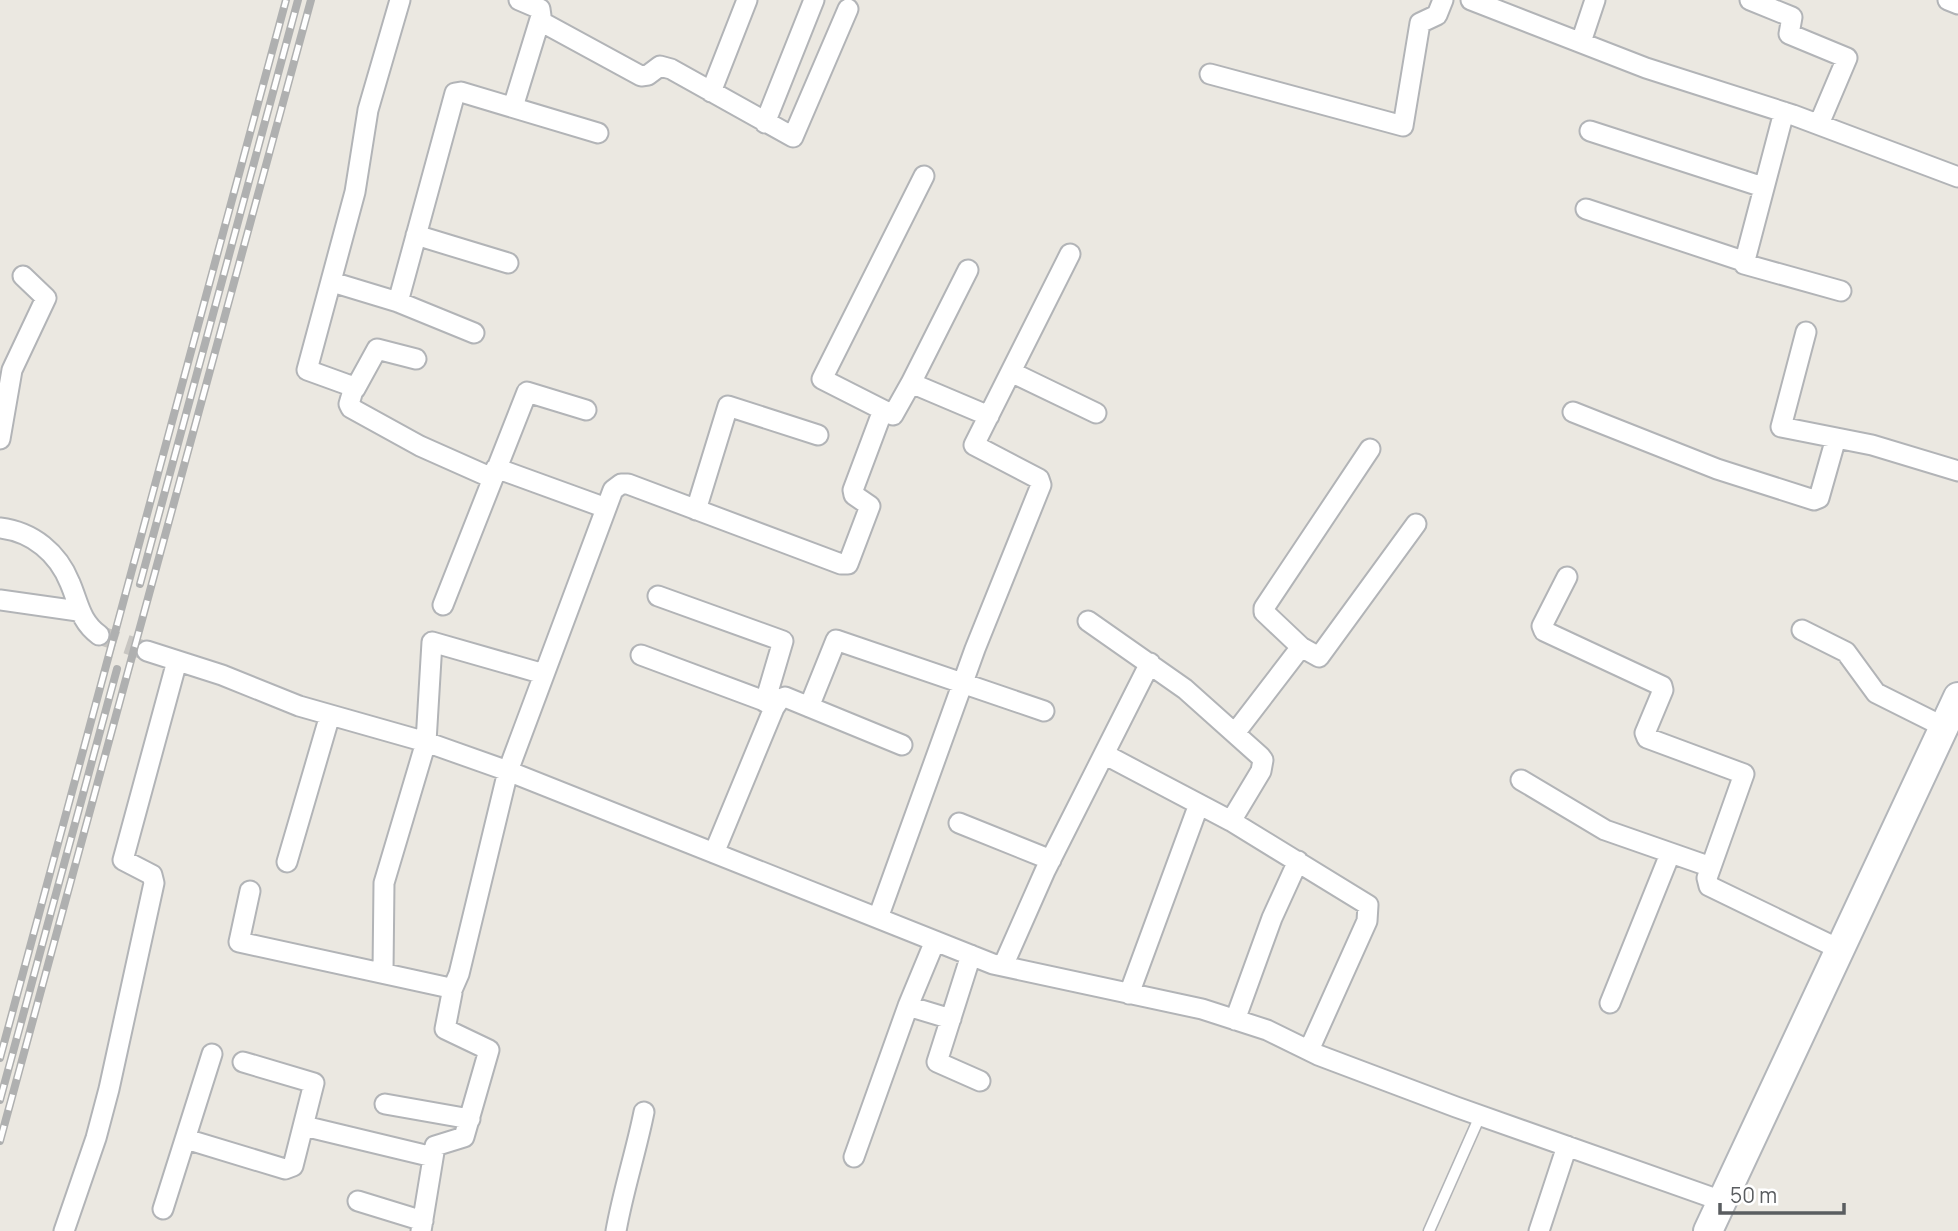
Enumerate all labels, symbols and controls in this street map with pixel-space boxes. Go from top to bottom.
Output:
scale bar [1720,1172,1844,1216]
text: 50 m [1730,1181,1777,1209]

